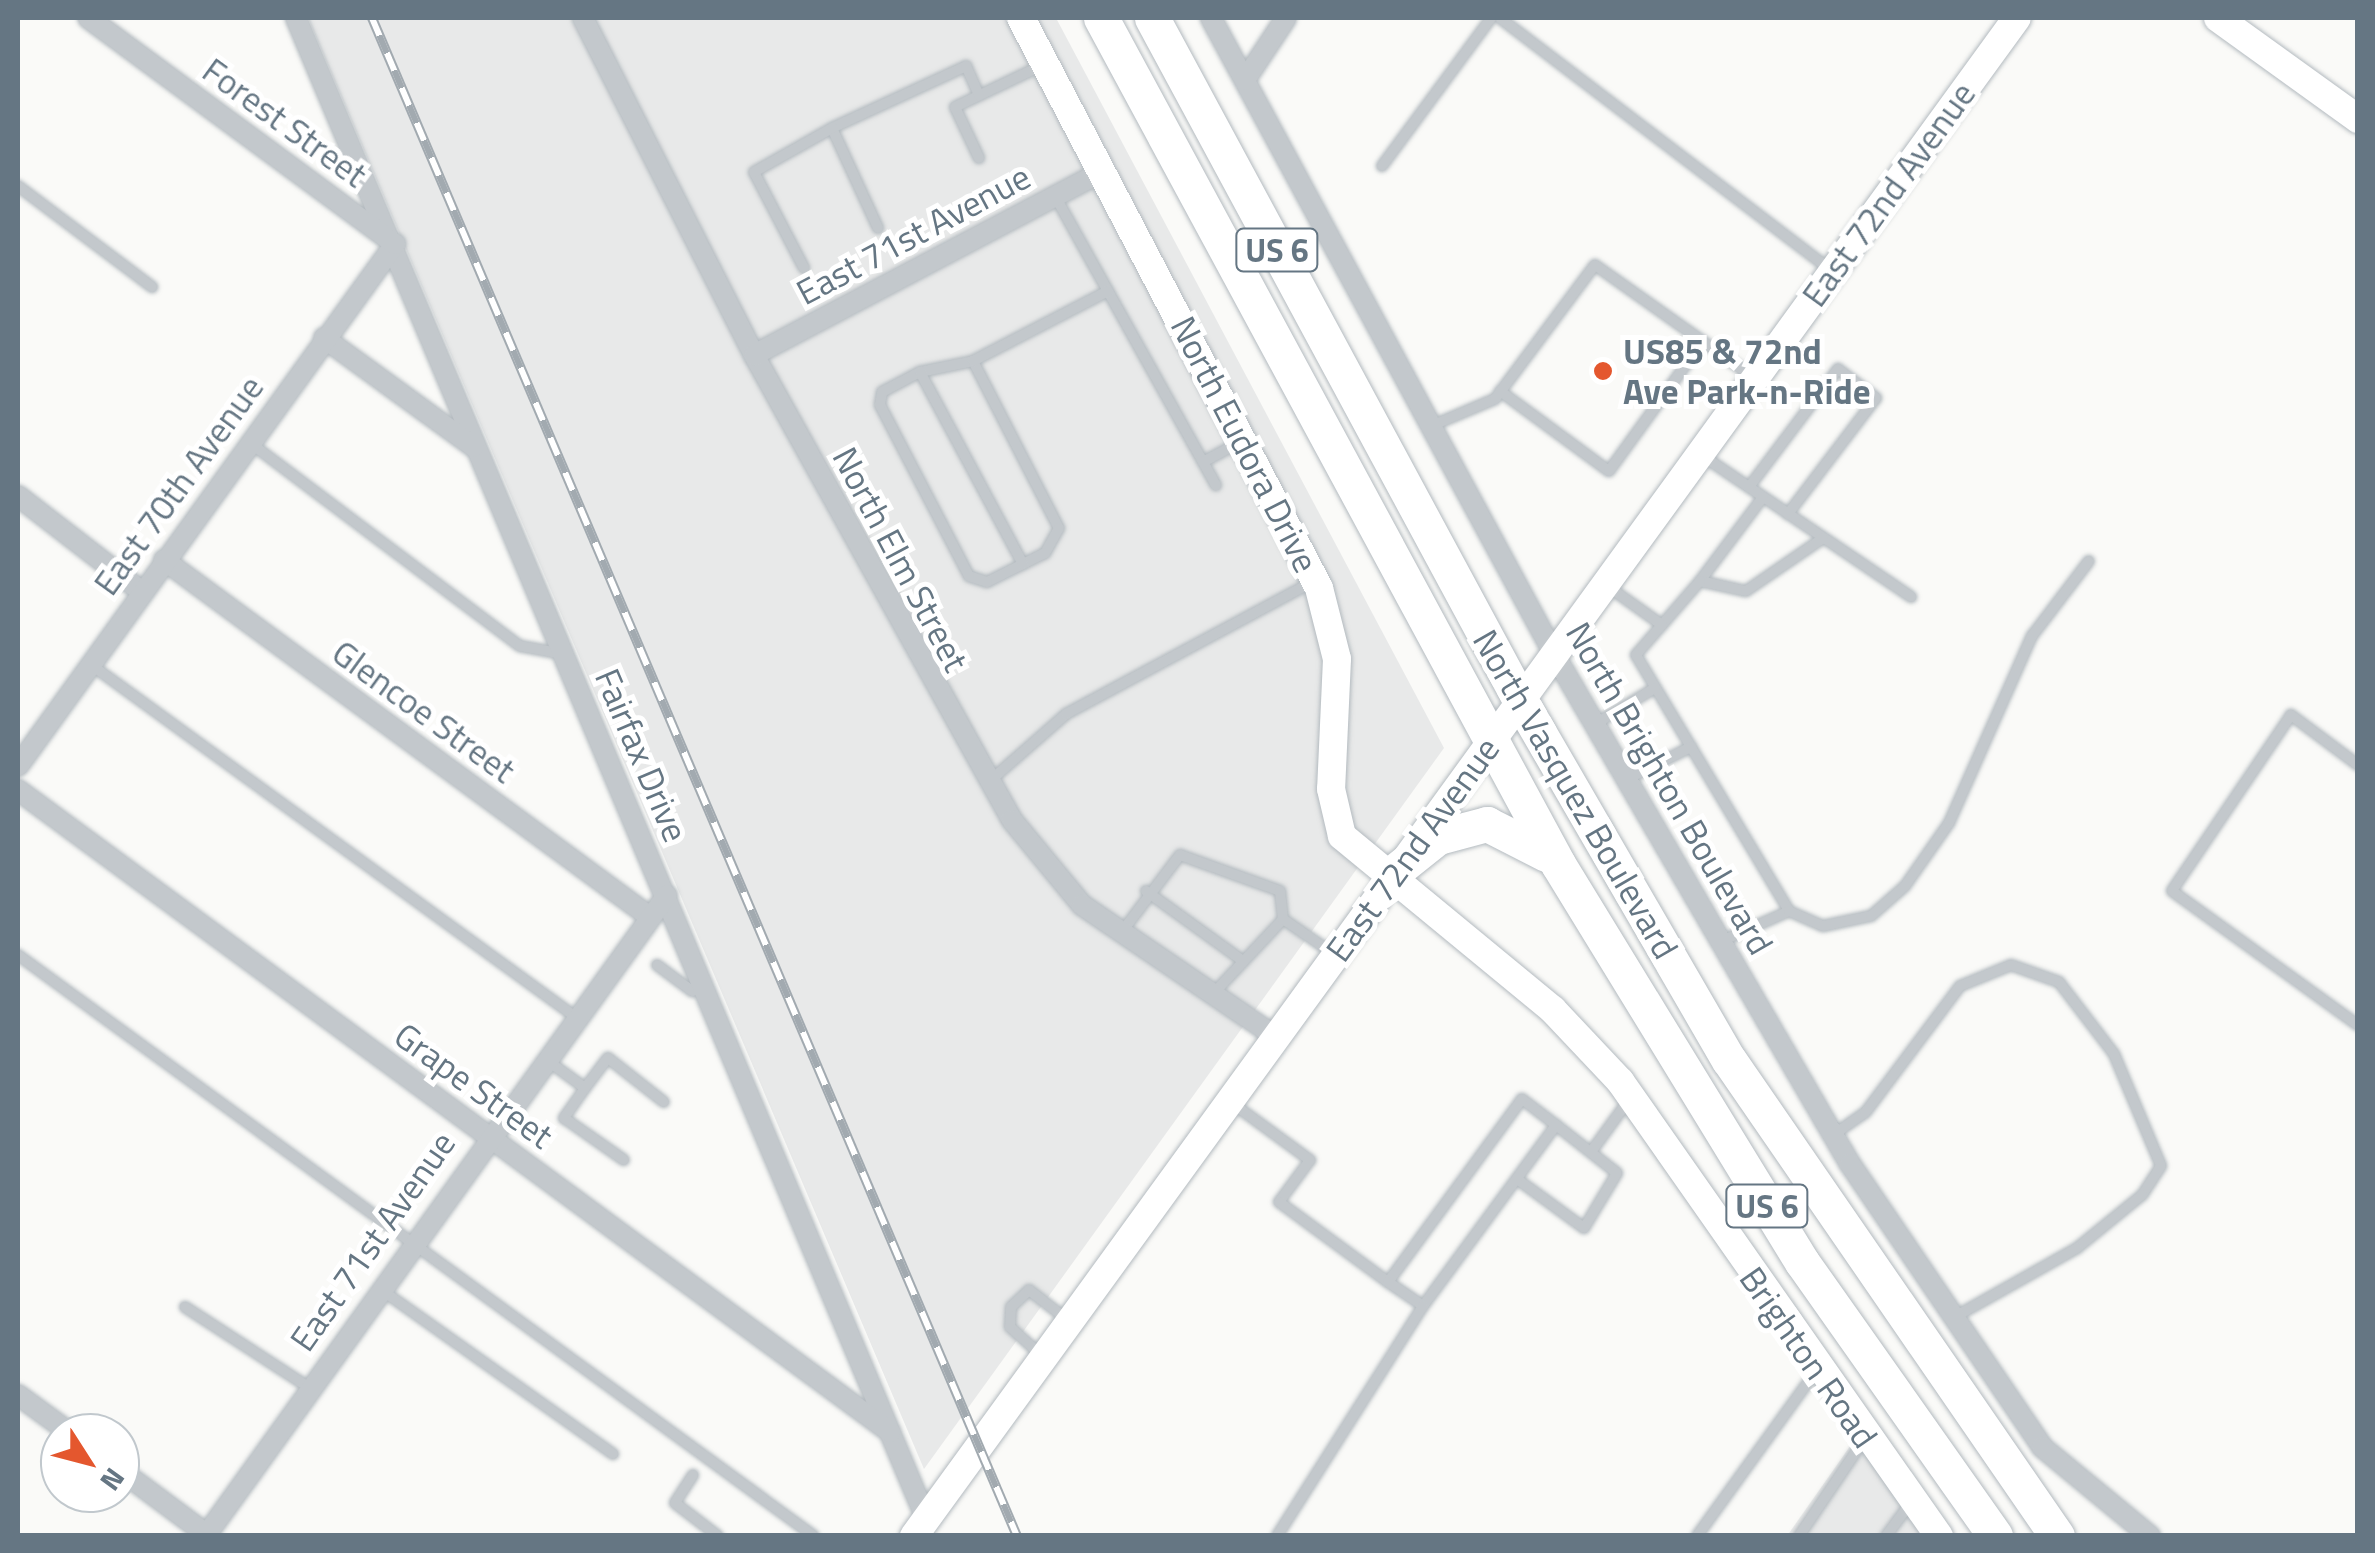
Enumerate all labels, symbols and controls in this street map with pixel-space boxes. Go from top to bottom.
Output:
street label: Forest Street [195,49,375,195]
street label: East 72nd Avenue [1793,74,1983,314]
street label: East 71st Avenue [789,155,1037,313]
road number: US 6 [1234,223,1320,277]
street label: North Eudora Drive [1162,309,1328,579]
place label: US85 & 72nd Ave Park-n-Ride [1623,330,1871,412]
marker: US85 & 72nd Ave Park-n-Ride [1592,360,1614,382]
street label: East 70th Avenue [84,367,272,603]
street label: North Elm Street [824,440,978,678]
street label: North Brighton Boulevard [1558,614,1782,962]
street label: North Vasquez Boulevard [1465,622,1687,966]
street label: Glencoe Street [325,631,523,791]
street label: Fairfax Drive [587,662,697,848]
street label: East 72nd Avenue [1317,729,1507,969]
street label: Grape Street [387,1014,561,1156]
street label: East 71st Avenue [281,1123,463,1359]
road number: US 6 [1724,1179,1810,1233]
street label: Brighton Road [1731,1259,1887,1455]
north arrow [40,1413,140,1513]
text: N [90,1459,136,1500]

